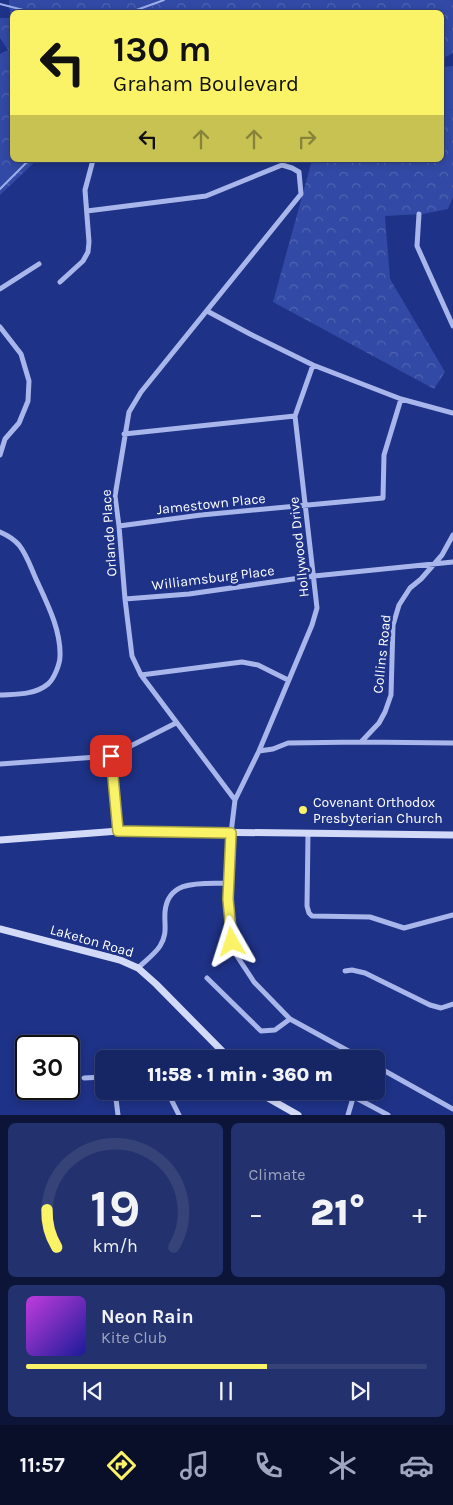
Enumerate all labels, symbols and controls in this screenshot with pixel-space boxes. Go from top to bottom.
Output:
text: 130 m [113,29,211,70]
icon: left [30,30,95,95]
text: Graham Boulevard [113,71,299,97]
icon: left [134,125,162,153]
icon: ahead [187,125,215,153]
icon: ahead [240,125,268,153]
icon: right [293,125,321,153]
street label: Orlando Place [97,489,121,577]
street label: Jamestown Place [156,490,266,518]
street label: Hollywood Drive [285,496,313,598]
street label: Williamsburg Place [151,562,275,594]
street label: Collins Road [369,614,395,694]
pin [90,735,132,777]
icon: arrive [97,742,125,770]
place label: Covenant Orthodox Presbyterian Church [313,794,443,827]
marker: Covenant Orthodox Presbyterian Church [297,804,309,816]
position arrow [205,915,257,967]
street label: Laketon Road [48,921,136,961]
speed limit sign: 30 [15,1035,80,1100]
text: 11:58 · 1 min · 360 m [147,1064,333,1086]
text: Climate [249,1165,306,1184]
text: 19 [90,1178,140,1239]
text: 21° [310,1190,365,1235]
text: − [249,1197,263,1230]
text: + [412,1197,427,1230]
text: km/h [93,1236,138,1257]
text: Neon Rain [101,1306,194,1328]
text: Kite Club [101,1328,167,1347]
icon: previous [79,1377,107,1405]
icon: pause [212,1377,240,1405]
icon: next [346,1377,374,1405]
icon: directions [104,1448,139,1483]
icon: music [177,1448,212,1483]
icon: phone [251,1448,286,1483]
icon: climate [325,1448,360,1483]
icon: car [399,1448,434,1483]
text: 11:57 [19,1452,65,1478]

